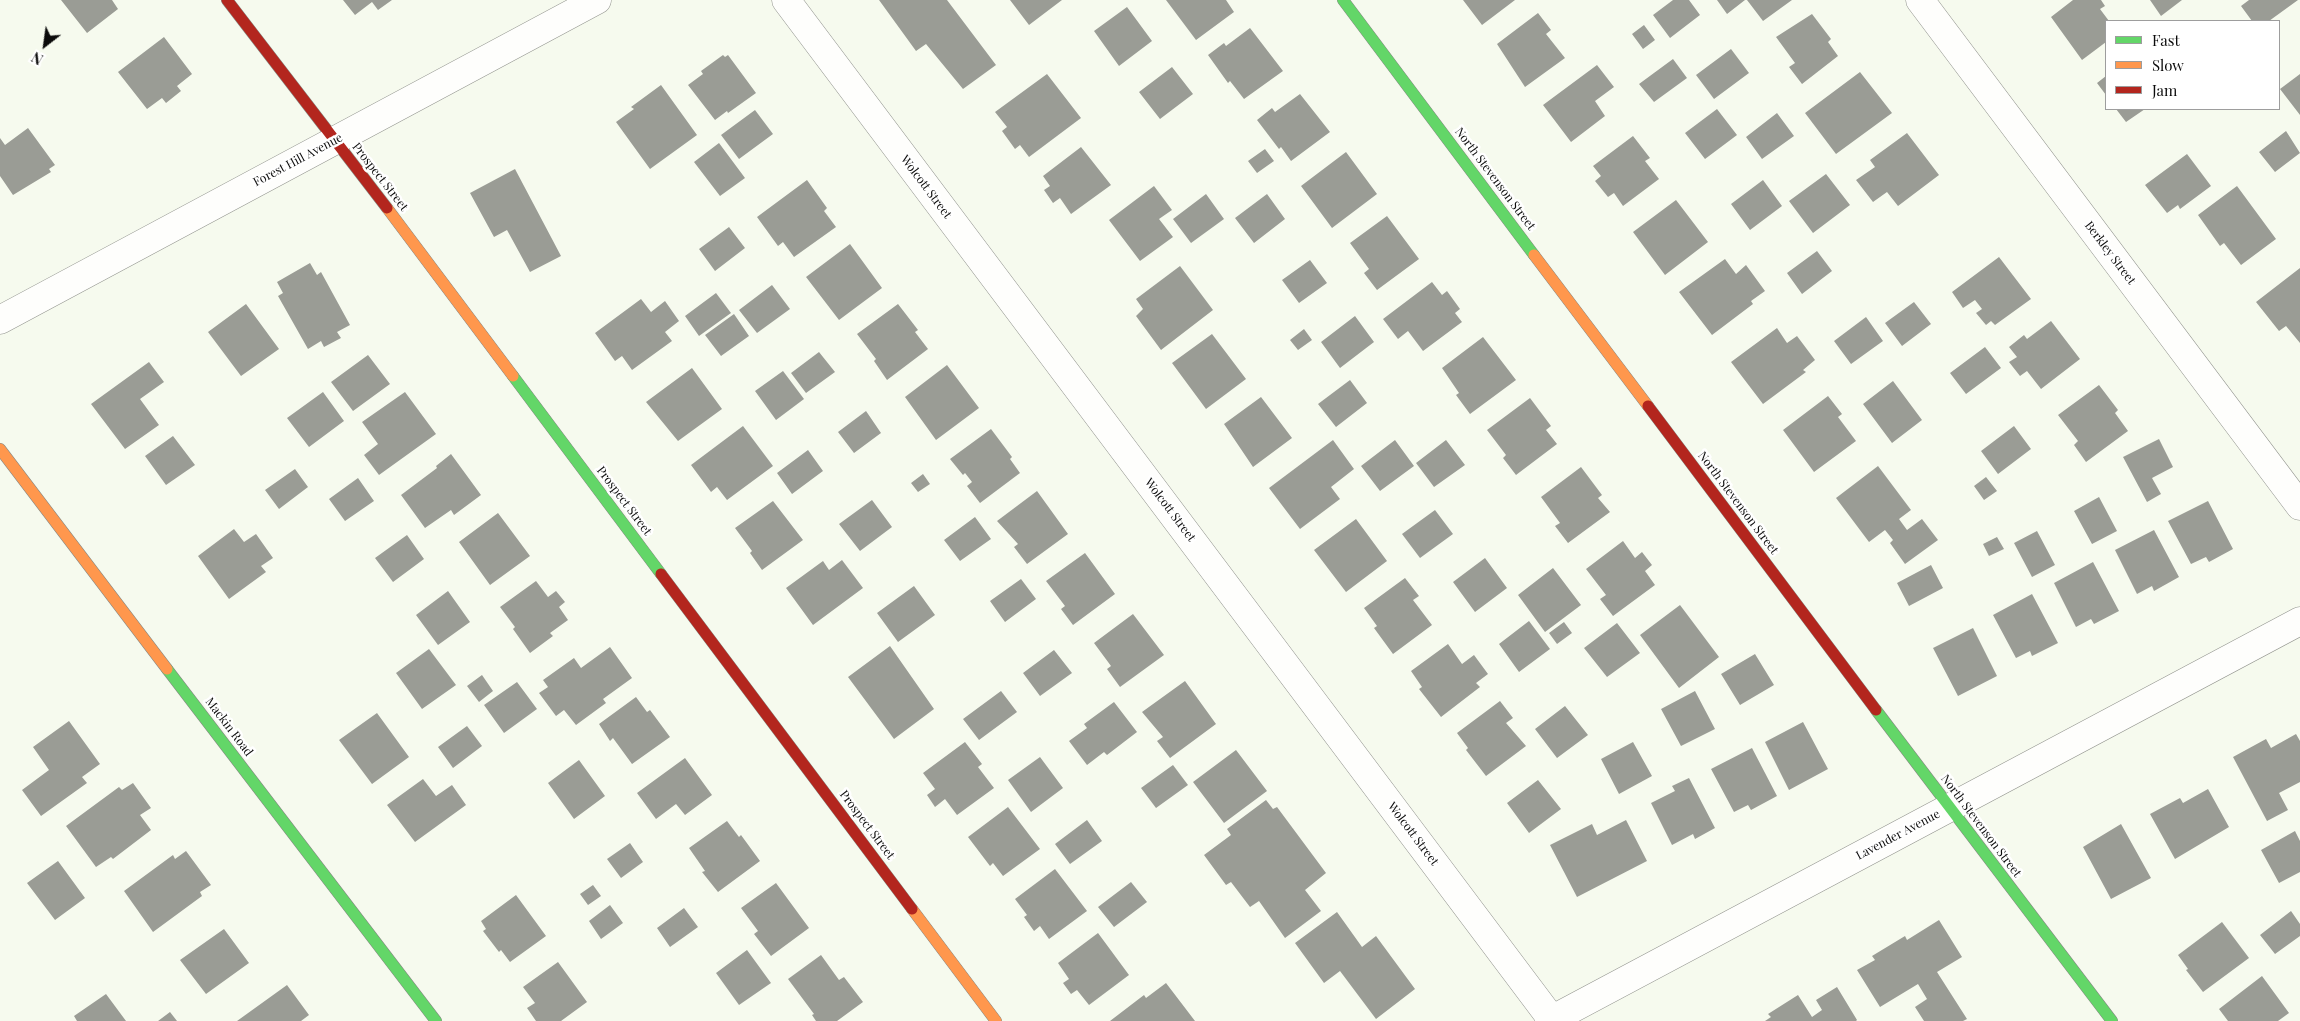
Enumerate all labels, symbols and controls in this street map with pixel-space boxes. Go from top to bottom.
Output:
north arrow [20,20,70,70]
legend [2105,20,2280,110]
text: Fast [2152,30,2180,50]
text: N [28,48,46,69]
text: Slow [2152,55,2184,75]
text: Jam [2152,80,2177,100]
street label: North Stevenson Street [1452,125,1538,233]
street label: Forest Hill Avenue [251,130,345,190]
street label: Prospect Street [349,140,411,214]
street label: Wolcott Street [898,153,954,221]
street label: Berkley Street [2082,219,2138,287]
street label: North Stevenson Street [1695,449,1781,557]
street label: Prospect Street [593,464,655,538]
street label: Wolcott Street [1142,476,1198,544]
street label: Mackin Road [202,695,256,759]
street label: North Stevenson Street [1938,772,2024,880]
street label: Prospect Street [836,788,898,862]
street label: Wolcott Street [1385,800,1441,868]
street label: Lavender Avenue [1854,807,1942,863]

